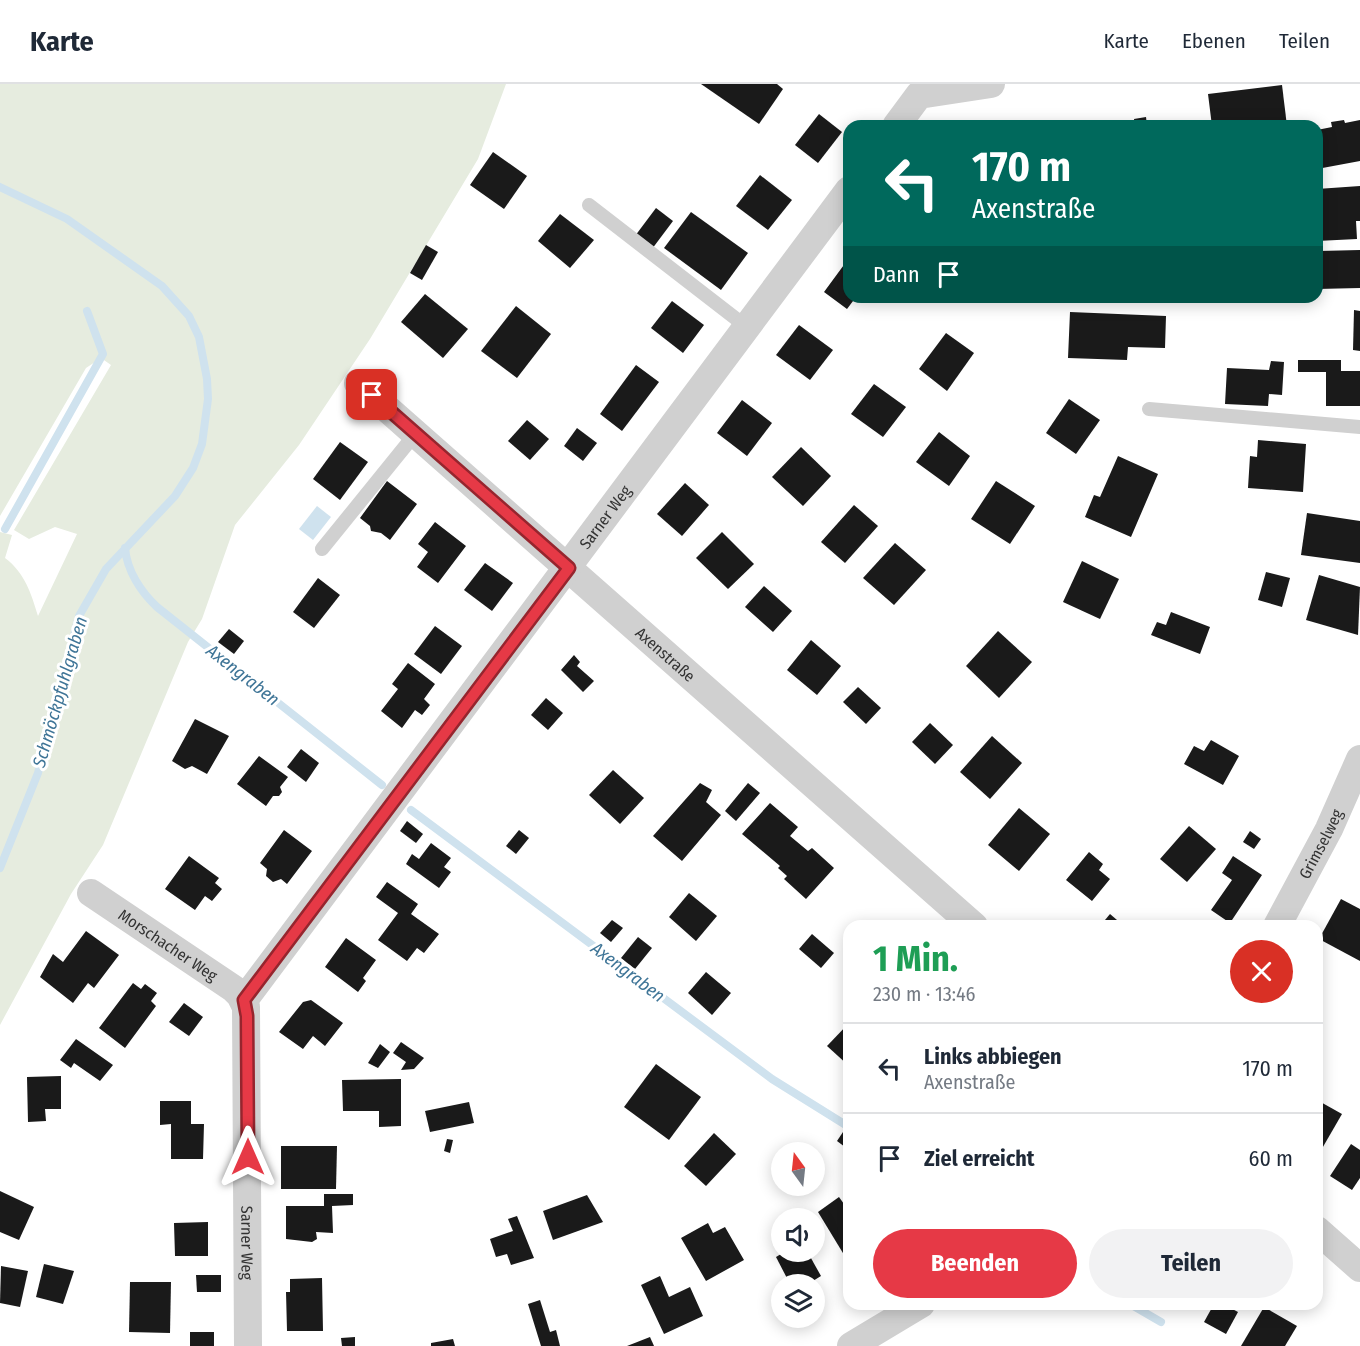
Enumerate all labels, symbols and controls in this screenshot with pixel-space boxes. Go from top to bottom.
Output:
text: Karte [30,25,94,58]
text: Karte [1103,28,1149,54]
text: Ebenen [1182,28,1246,54]
text: Teilen [1279,28,1330,54]
text: 170 m [972,142,1071,192]
icon: left [873,144,951,222]
text: Axenstraße [972,193,1095,225]
icon: arrive [932,258,965,291]
text: Dann [873,261,920,288]
pin [346,369,397,420]
icon: arrive [355,378,388,411]
street label: Sarner Weg [575,481,635,552]
water label: Schmöckpfuhlgraben [28,614,92,771]
street label: Axenstraße [632,623,699,685]
water label: Axengraben [201,639,284,710]
street label: Grimselweg [1295,806,1346,882]
street label: Morschacher Weg [115,905,222,985]
water label: Axengraben [586,936,669,1007]
text: 1 Min. [873,937,958,981]
button: close [1230,940,1293,1003]
text: 230 m · 13:46 [873,982,976,1006]
text: Links abbiegen [924,1043,1062,1070]
icon: left [873,1052,906,1085]
text: 170 m [1242,1055,1293,1082]
text: Axenstraße [924,1070,1015,1094]
position arrow [216,1125,280,1189]
north arrow [771,1142,825,1196]
map controls [771,1142,825,1328]
icon: arrive [873,1142,906,1175]
text: Ziel erreicht [924,1145,1035,1172]
text: 60 m [1249,1145,1293,1172]
street label: Sarner Weg [238,1206,257,1281]
button: sound [771,1208,825,1262]
button: Beenden [873,1229,1077,1298]
button: Teilen [1089,1229,1293,1298]
button: layers [771,1274,825,1328]

